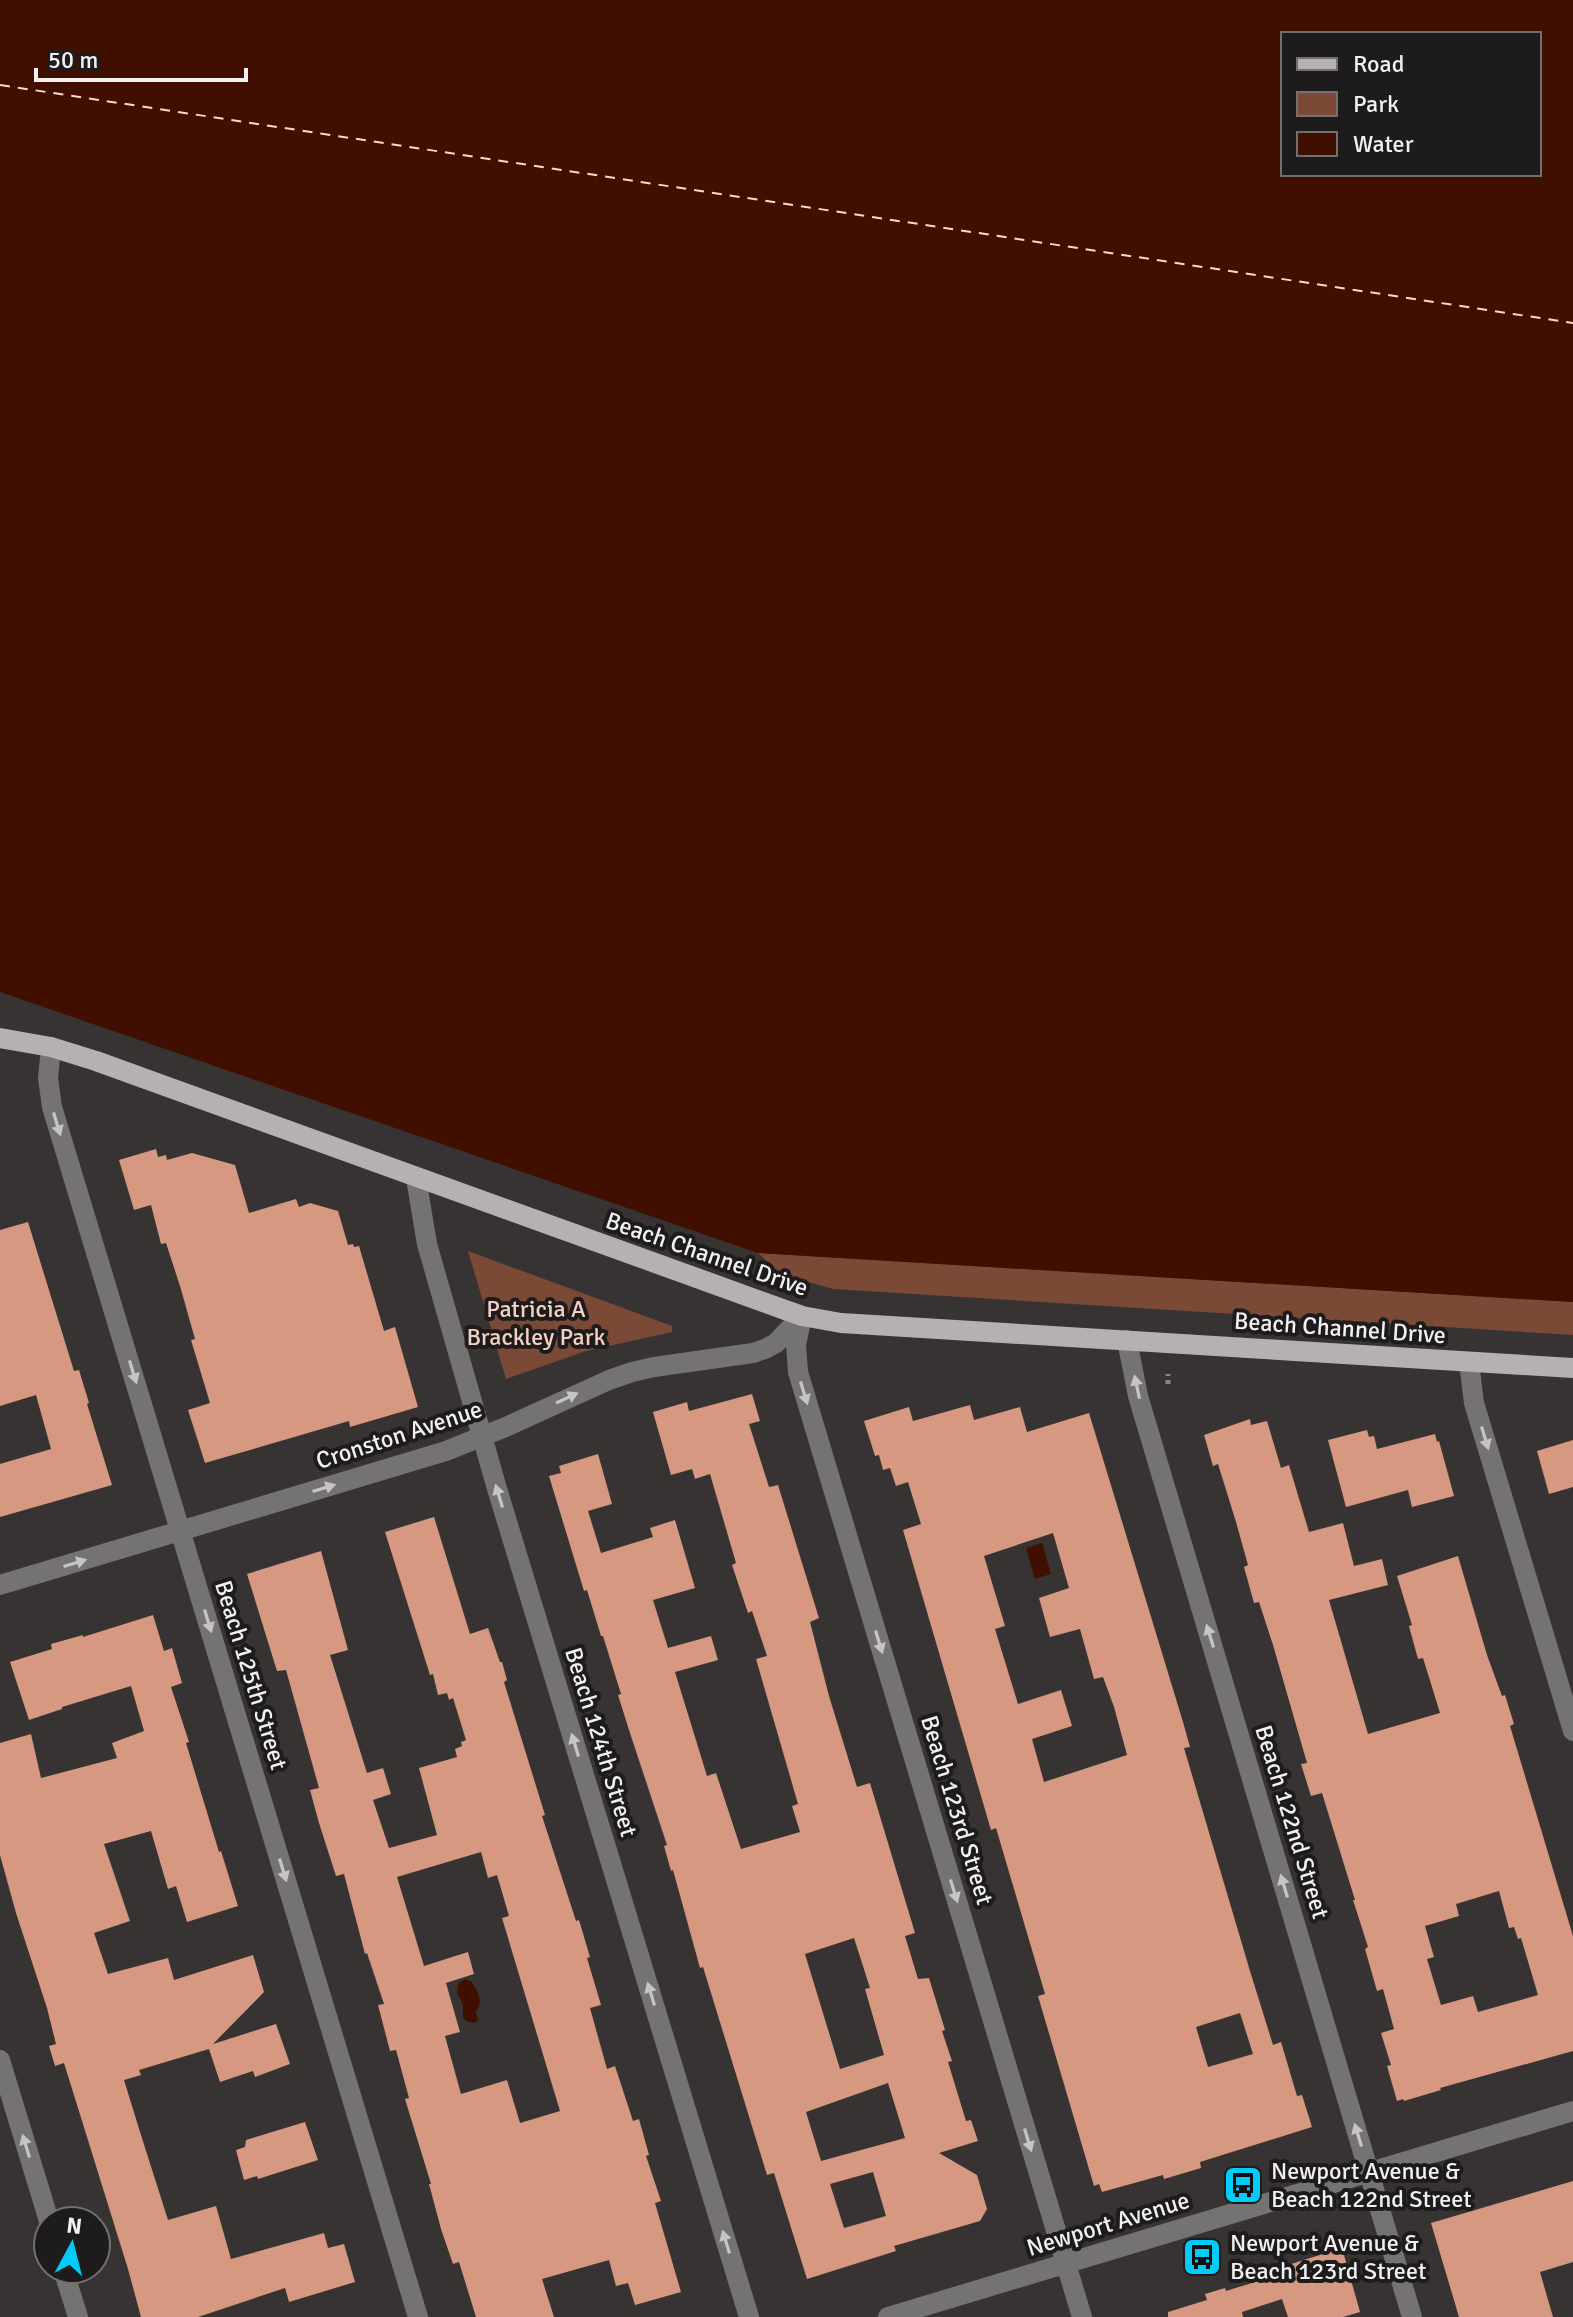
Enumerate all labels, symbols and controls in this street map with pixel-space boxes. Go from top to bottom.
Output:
scale bar [36,32,246,82]
legend [1281,32,1541,176]
text: 50 m [48,45,98,75]
text: Road [1353,49,1404,79]
text: Park [1353,89,1399,119]
text: Water [1353,129,1414,159]
one-way arrow [51,1112,64,1136]
street label: Beach Channel Drive [602,1205,812,1303]
park label: Patricia A Brackley Park [466,1294,606,1352]
street label: Beach Channel Drive [1233,1306,1447,1350]
one-way arrow [127,1361,139,1385]
one-way arrow [1130,1374,1143,1399]
one-way arrow [798,1381,811,1405]
one-way arrow [556,1391,579,1405]
street label: Cronston Avenue [312,1394,486,1476]
one-way arrow [1479,1426,1492,1450]
one-way arrow [312,1481,336,1494]
one-way arrow [492,1484,505,1508]
one-way arrow [63,1556,87,1569]
street label: Beach 125th Street [208,1577,294,1773]
one-way arrow [202,1610,215,1634]
one-way arrow [1203,1624,1216,1648]
one-way arrow [873,1630,886,1654]
street label: Beach 124th Street [558,1644,644,1840]
street label: Beach 123rd Street [914,1712,1000,1908]
street label: Beach 122nd Street [1248,1722,1336,1922]
one-way arrow [568,1733,581,1757]
one-way arrow [277,1859,290,1883]
one-way arrow [1277,1873,1290,1897]
one-way arrow [948,1879,961,1903]
one-way arrow [644,1981,656,2005]
one-way arrow [1351,2122,1364,2146]
one-way arrow [1022,2128,1035,2152]
one-way arrow [19,2134,32,2158]
place label: Newport Avenue & Beach 122nd Street [1271,2156,1472,2214]
bus stop icon: Newport Avenue & Beach 122nd Street [1222,2164,1264,2206]
street label: Newport Avenue [1023,2185,1193,2263]
north arrow [32,2205,112,2285]
text: N [65,2211,84,2240]
place label: Newport Avenue & Beach 123rd Street [1230,2228,1426,2286]
one-way arrow [720,2230,732,2254]
bus stop icon: Newport Avenue & Beach 123rd Street [1181,2236,1223,2278]

